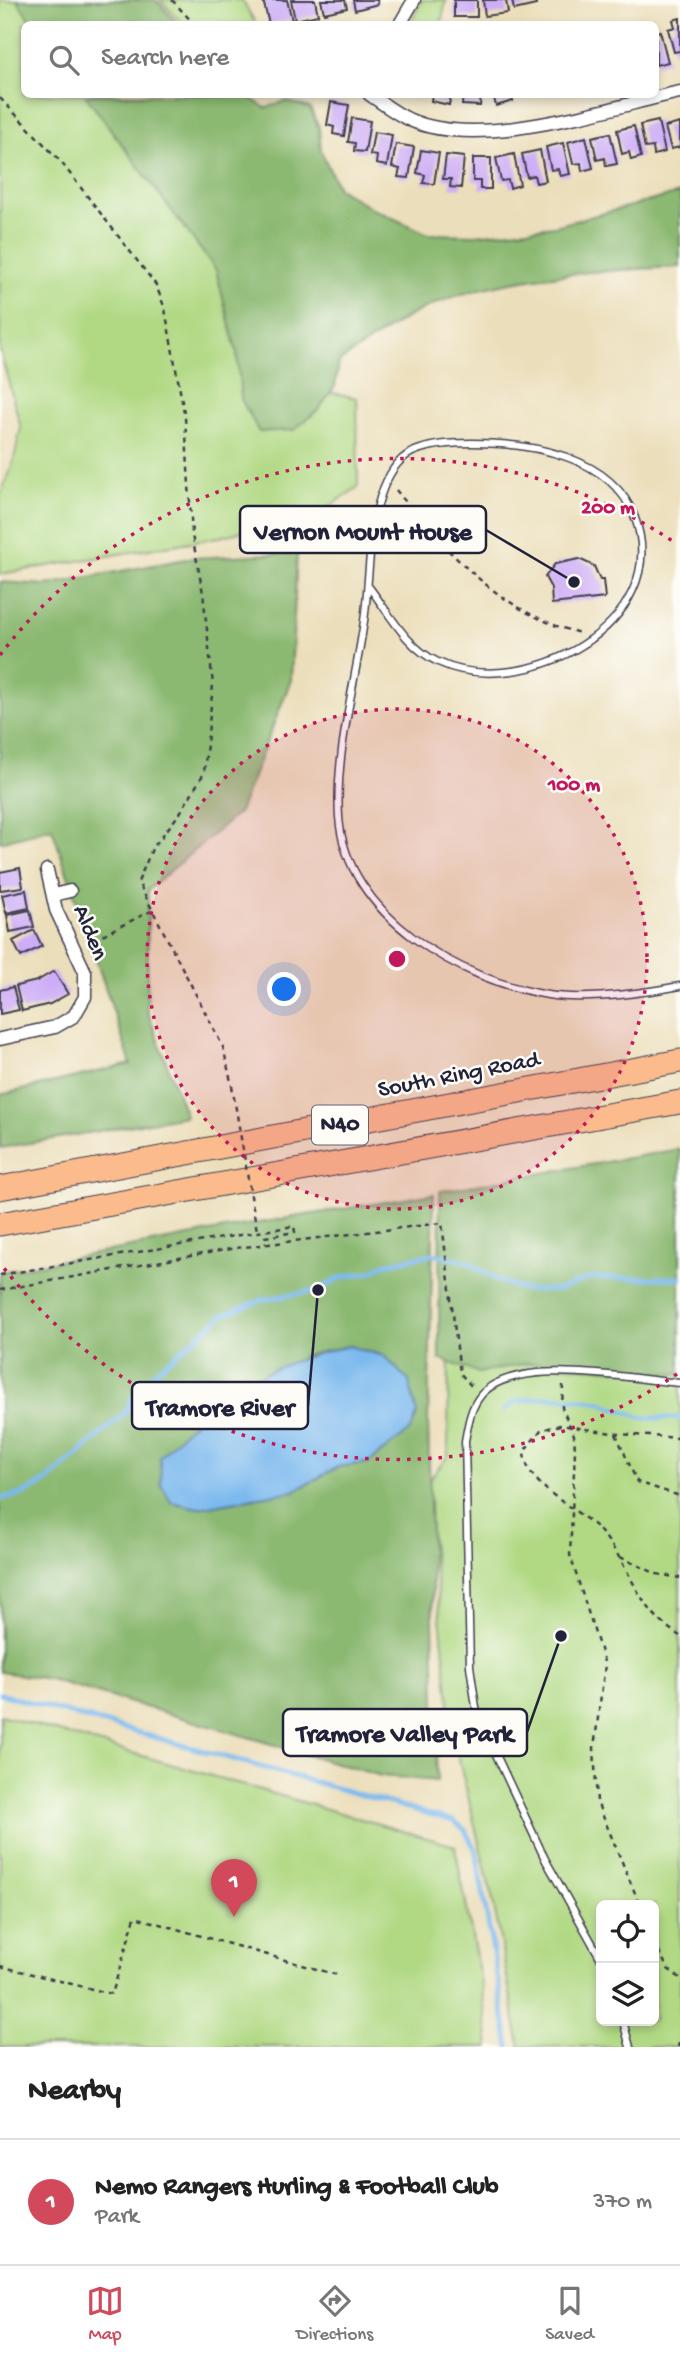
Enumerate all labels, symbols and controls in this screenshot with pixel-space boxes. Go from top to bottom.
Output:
search box [21,21,659,98]
icon: search [45,41,83,79]
text: Search here [101,44,229,75]
text: 200 m [581,497,635,522]
callout: Vernon Mount House [240,506,486,553]
text: Vernon Mount House [253,519,473,550]
text: 100 m [547,774,600,799]
street label: Alden [65,901,113,966]
centre of rings [385,947,409,971]
your location [267,972,301,1006]
street label: South Ring Road [376,1046,544,1106]
road number: N40 [312,1106,368,1144]
callout: Tramore River [132,1382,308,1429]
text: Tramore River [144,1395,297,1426]
callout: Tramore Valley Park [283,1709,527,1756]
text: Tramore Valley Park [295,1721,517,1752]
pin: 1 [211,1859,257,1917]
map controls [596,1900,659,2026]
button: locate [596,1900,659,1963]
button: layers [596,1963,659,2026]
text: Nearby [28,2075,121,2110]
text: Nemo Rangers Hurling & Football Club [95,2173,499,2204]
text: 1 [46,2189,56,2216]
text: 370 m [593,2189,652,2216]
text: Park [95,2204,139,2231]
tab: Map [86,2282,124,2347]
tab: Directions [296,2282,373,2347]
tab: Saved [545,2282,594,2347]

